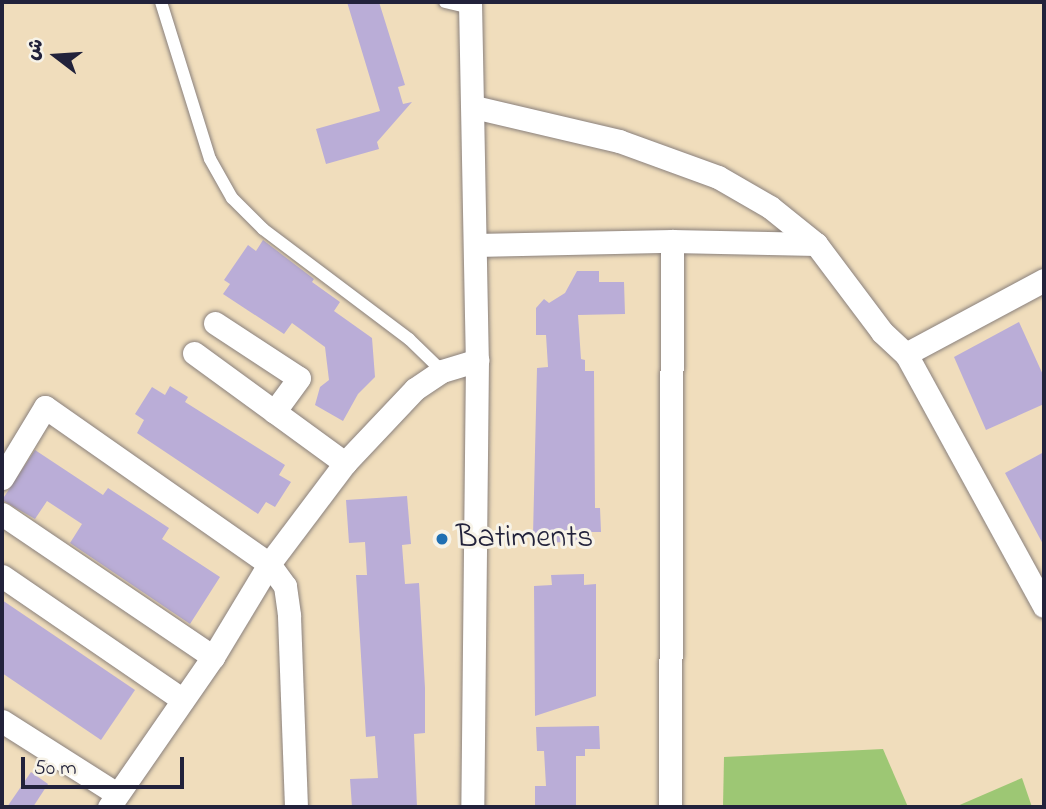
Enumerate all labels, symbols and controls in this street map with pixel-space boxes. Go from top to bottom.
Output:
north arrow [21,21,91,91]
text: ش [19,36,51,64]
place label: Batiments [456,520,593,558]
marker: Batiments [434,531,450,547]
scale bar [24,742,187,786]
text: 50 m [34,754,77,784]

